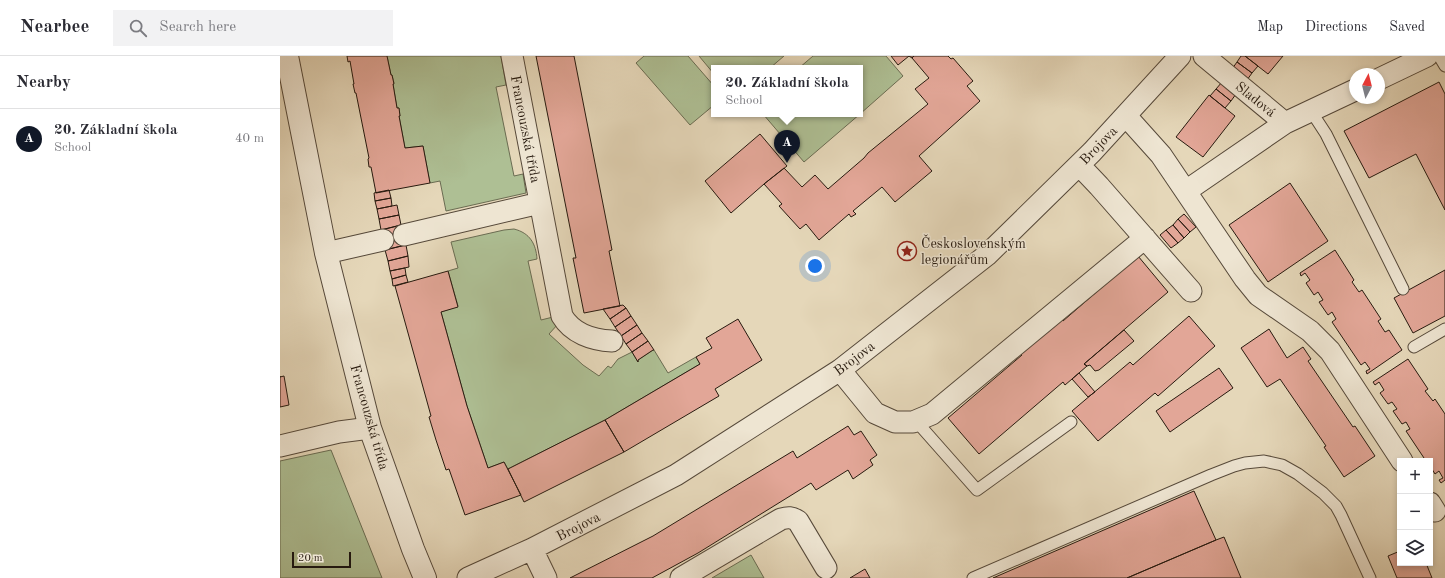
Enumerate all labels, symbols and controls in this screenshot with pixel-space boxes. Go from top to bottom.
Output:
search box [113,10,393,46]
icon: search [127,17,149,39]
text: Nearbee [20,18,89,37]
text: Search here [159,20,236,35]
text: Map [1257,20,1283,34]
text: Directions [1305,20,1367,34]
text: Saved [1389,20,1425,34]
popup [711,65,863,117]
north arrow [1349,68,1385,104]
text: Nearby [16,74,71,91]
street label: Francouzská třída [508,74,542,184]
text: 20. Základní škola [725,76,849,91]
street label: Sladová [1233,80,1278,120]
text: School [725,94,762,107]
text: 20. Základní škola [54,123,178,138]
street label: Brojova [1077,124,1120,167]
pin: A [774,130,800,163]
text: A [24,132,34,145]
text: 40 m [235,132,264,145]
text: School [54,141,91,154]
place label: Československým legionářům [921,234,1026,267]
place icon: Československým legionářům [896,240,918,262]
your location [805,256,825,276]
street label: Brojova [832,339,878,379]
street label: Francouzská třída [347,363,391,472]
map controls [1397,458,1433,566]
button: + [1397,458,1433,494]
button: − [1397,494,1433,530]
street label: Brojova [554,510,603,544]
button: layers [1397,530,1433,566]
scale bar [292,550,351,569]
text: 20 m [298,553,323,564]

